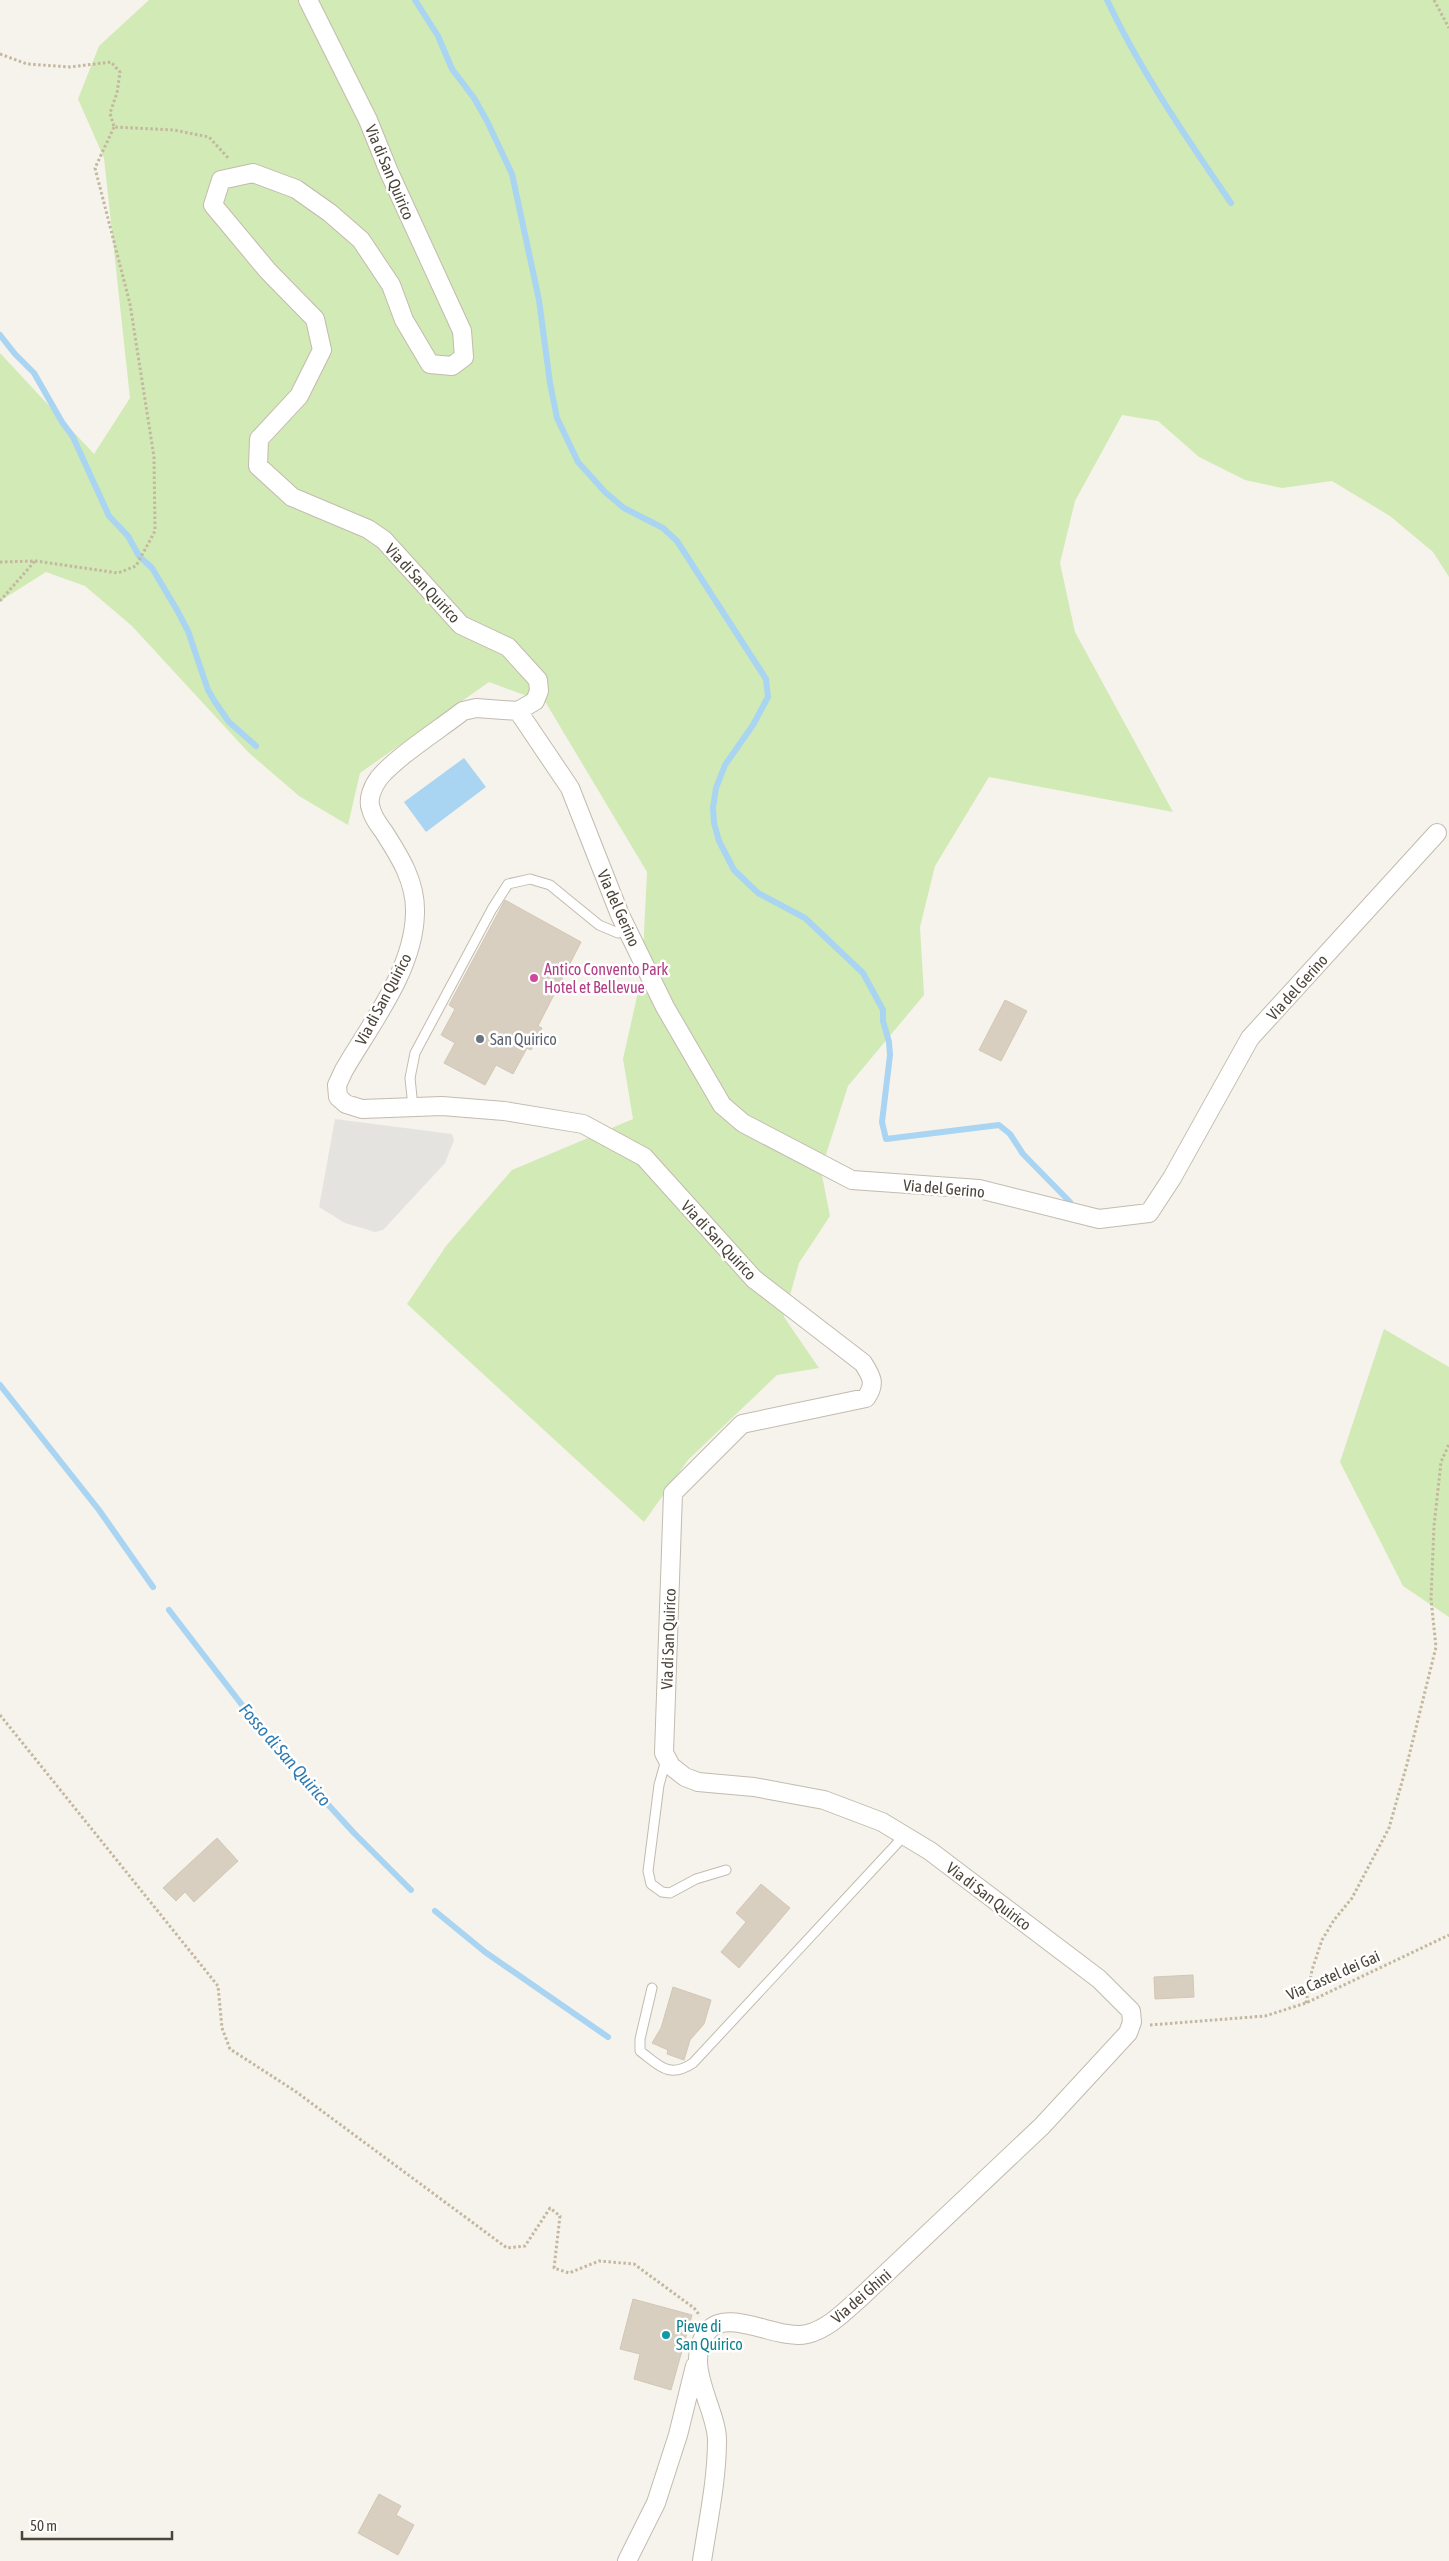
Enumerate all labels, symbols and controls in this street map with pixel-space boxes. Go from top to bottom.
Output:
street label: Via di San Quirico [362,122,418,222]
street label: Via di San Quirico [382,540,464,626]
street label: Via del Gerino [594,867,644,949]
street label: Via di San Quirico [351,950,415,1048]
street label: Via del Gerino [1263,951,1331,1023]
place label: Antico Convento Park Hotel et Bellevue [544,960,668,996]
marker: Antico Convento Park Hotel et Bellevue [528,972,540,984]
place label: San Quirico [490,1030,557,1048]
marker: San Quirico [474,1033,486,1045]
street label: Via del Gerino [902,1175,986,1201]
street label: Via di San Quirico [678,1197,760,1283]
street label: Via di San Quirico [657,1588,679,1690]
water label: Fosso di San Quirico [235,1699,336,1810]
street label: Via di San Quirico [943,1858,1035,1934]
street label: Via Castel dei Gai [1284,1946,1382,2004]
street label: Via dei Ghini [827,2265,895,2327]
place label: Pieve di San Quirico [676,2317,743,2353]
marker: Pieve di San Quirico [660,2329,672,2341]
scale bar [22,2508,172,2540]
text: 50 m [30,2517,57,2534]

